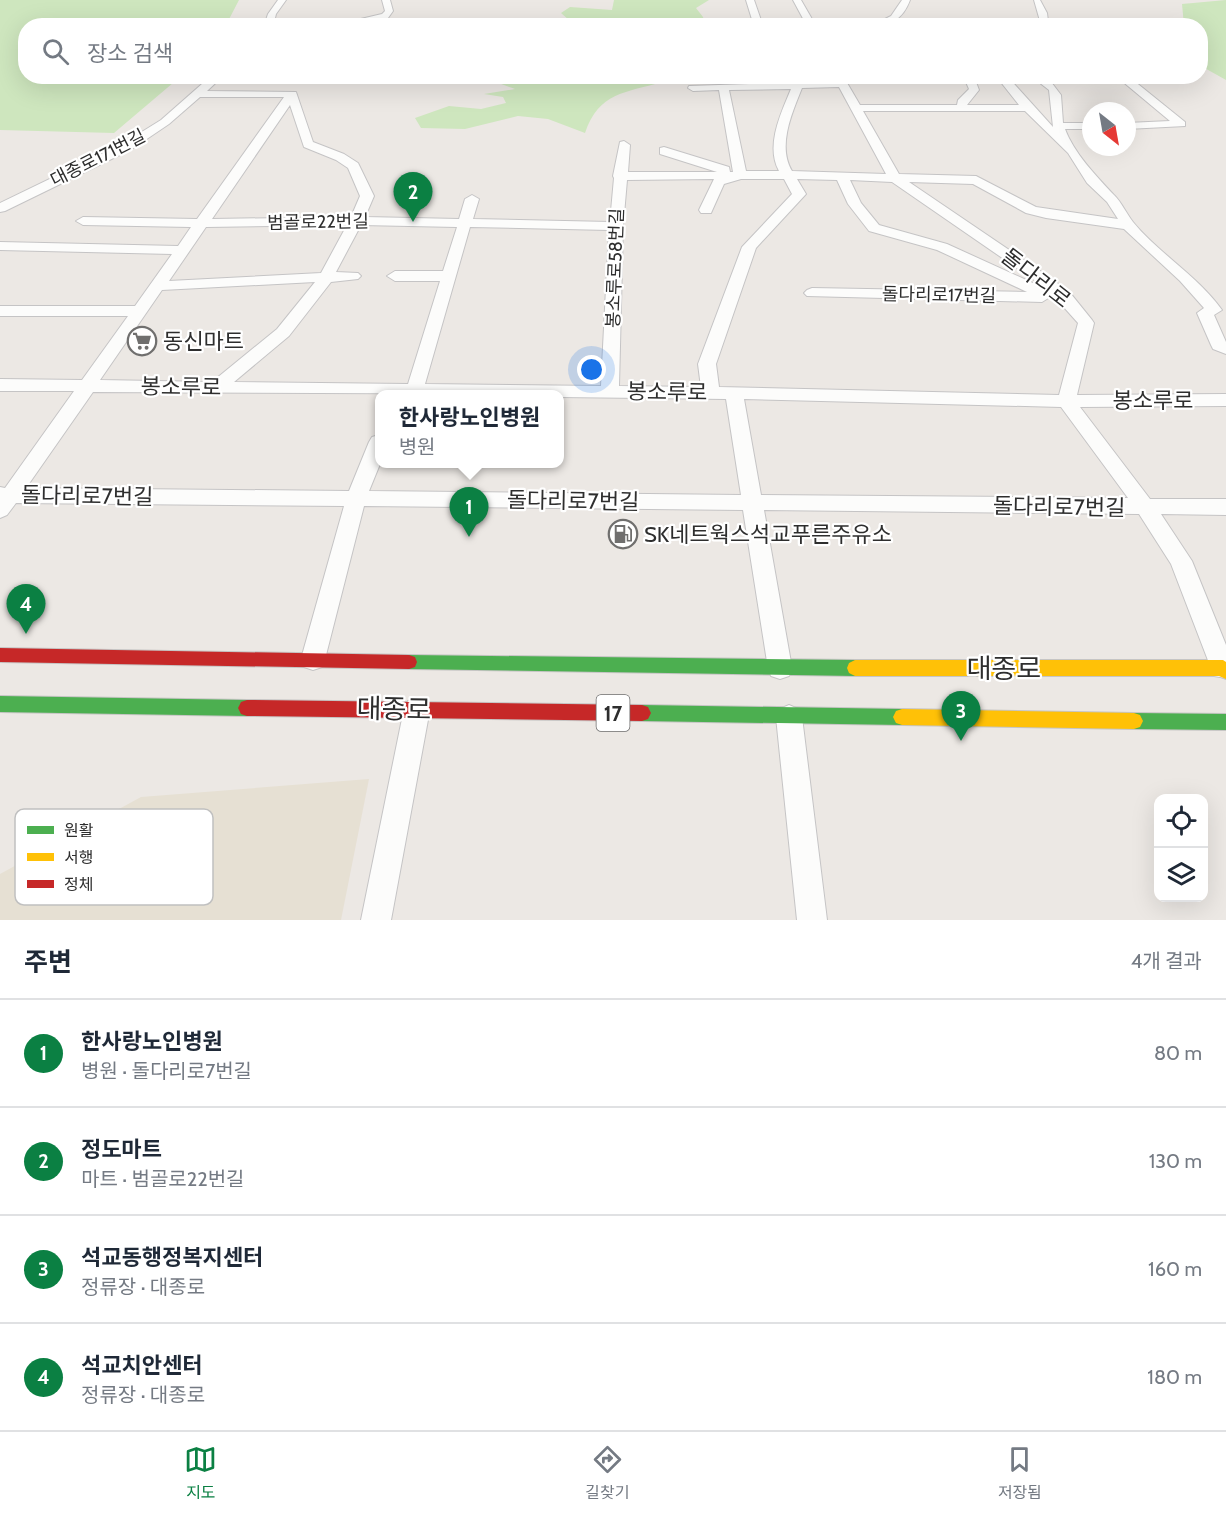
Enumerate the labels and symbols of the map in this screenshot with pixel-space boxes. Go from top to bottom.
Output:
north arrow [1082,102,1136,156]
street label: 대종로171번길 [47,125,149,191]
pin: 2 [394,172,432,222]
street label: 봉소루로58번길 [602,208,628,328]
street label: 범골로22번길 [267,210,369,234]
street label: 돌다리로 [996,242,1076,314]
street label: 돌다리로17번길 [882,283,996,307]
supermarket icon: 동신마트 [126,325,158,357]
place label: 동신마트 [163,328,244,355]
your location [577,355,606,384]
street label: 봉소루로 [140,373,222,401]
street label: 봉소루로 [626,378,708,406]
street label: 봉소루로 [1113,387,1193,414]
street label: 돌다리로7번길 [21,481,153,511]
street label: 돌다리로7번길 [507,486,639,516]
pin: 1 [450,488,488,537]
street label: 돌다리로7번길 [993,492,1125,522]
fuel station icon: SK네트웍스석교푸른주유소 [607,518,639,550]
place label: SK네트웍스석교푸른주유소 [644,521,892,548]
pin: 4 [6,584,46,634]
street label: 대종로 [967,652,1041,685]
street label: 대종로 [356,692,432,726]
pin: 3 [942,692,980,741]
road number: 17 [596,695,630,731]
legend [15,809,213,905]
text: 원활 [64,821,94,840]
text: 서행 [64,848,93,867]
text: 정체 [64,875,93,894]

